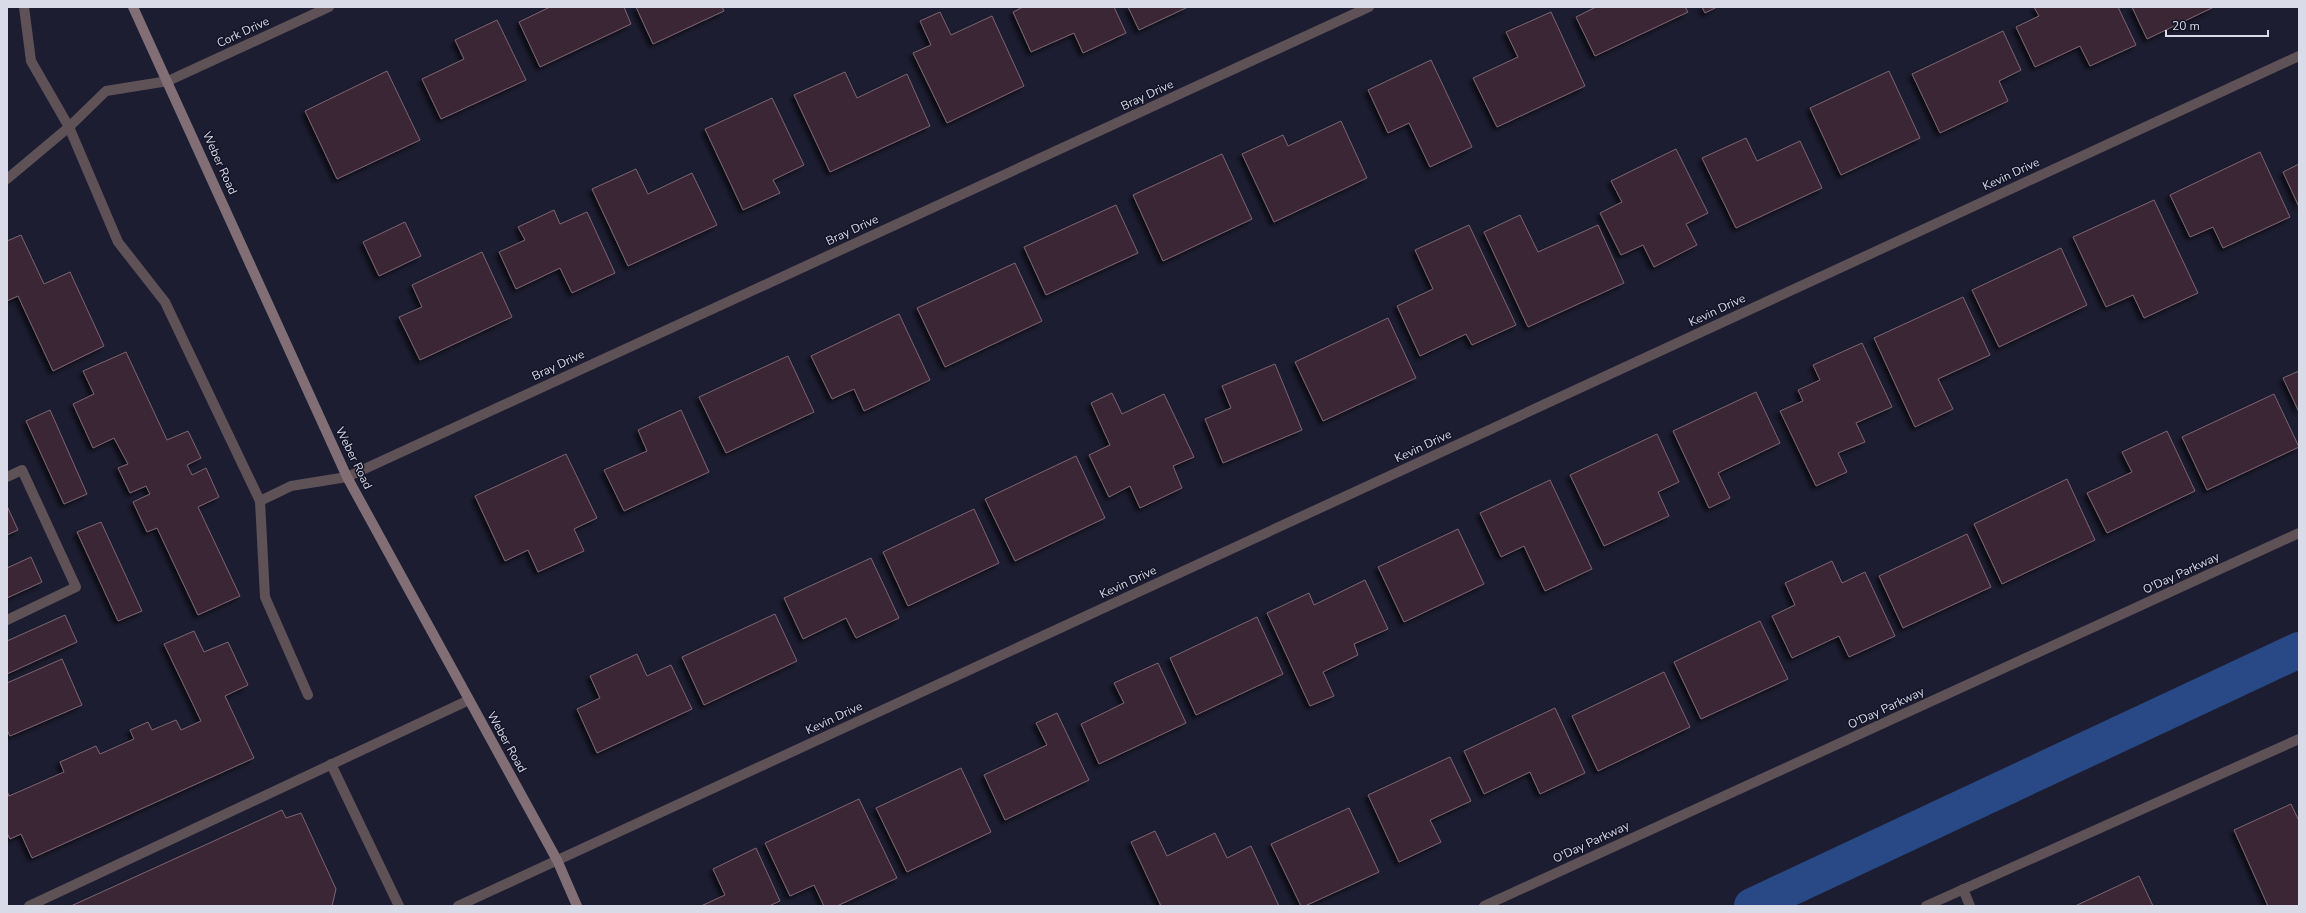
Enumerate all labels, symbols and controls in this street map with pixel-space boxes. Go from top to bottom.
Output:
scale bar [2166,12,2268,38]
street label: Cork Drive [214,13,272,51]
text: 20 m [2172,18,2200,34]
street label: Bray Drive [1118,76,1176,114]
street label: Weber Road [199,129,241,197]
street label: Kevin Drive [1980,154,2042,194]
street label: Bray Drive [823,211,881,249]
street label: Kevin Drive [1686,290,1748,330]
street label: Bray Drive [529,346,587,384]
street label: Weber Road [332,424,376,492]
street label: Kevin Drive [1392,426,1454,466]
street label: O'Day Parkway [2140,548,2223,598]
street label: Kevin Drive [1097,562,1159,602]
street label: O'Day Parkway [1845,683,1928,733]
street label: Kevin Drive [803,698,865,738]
street label: Weber Road [484,709,530,775]
street label: O'Day Parkway [1550,817,1633,867]

